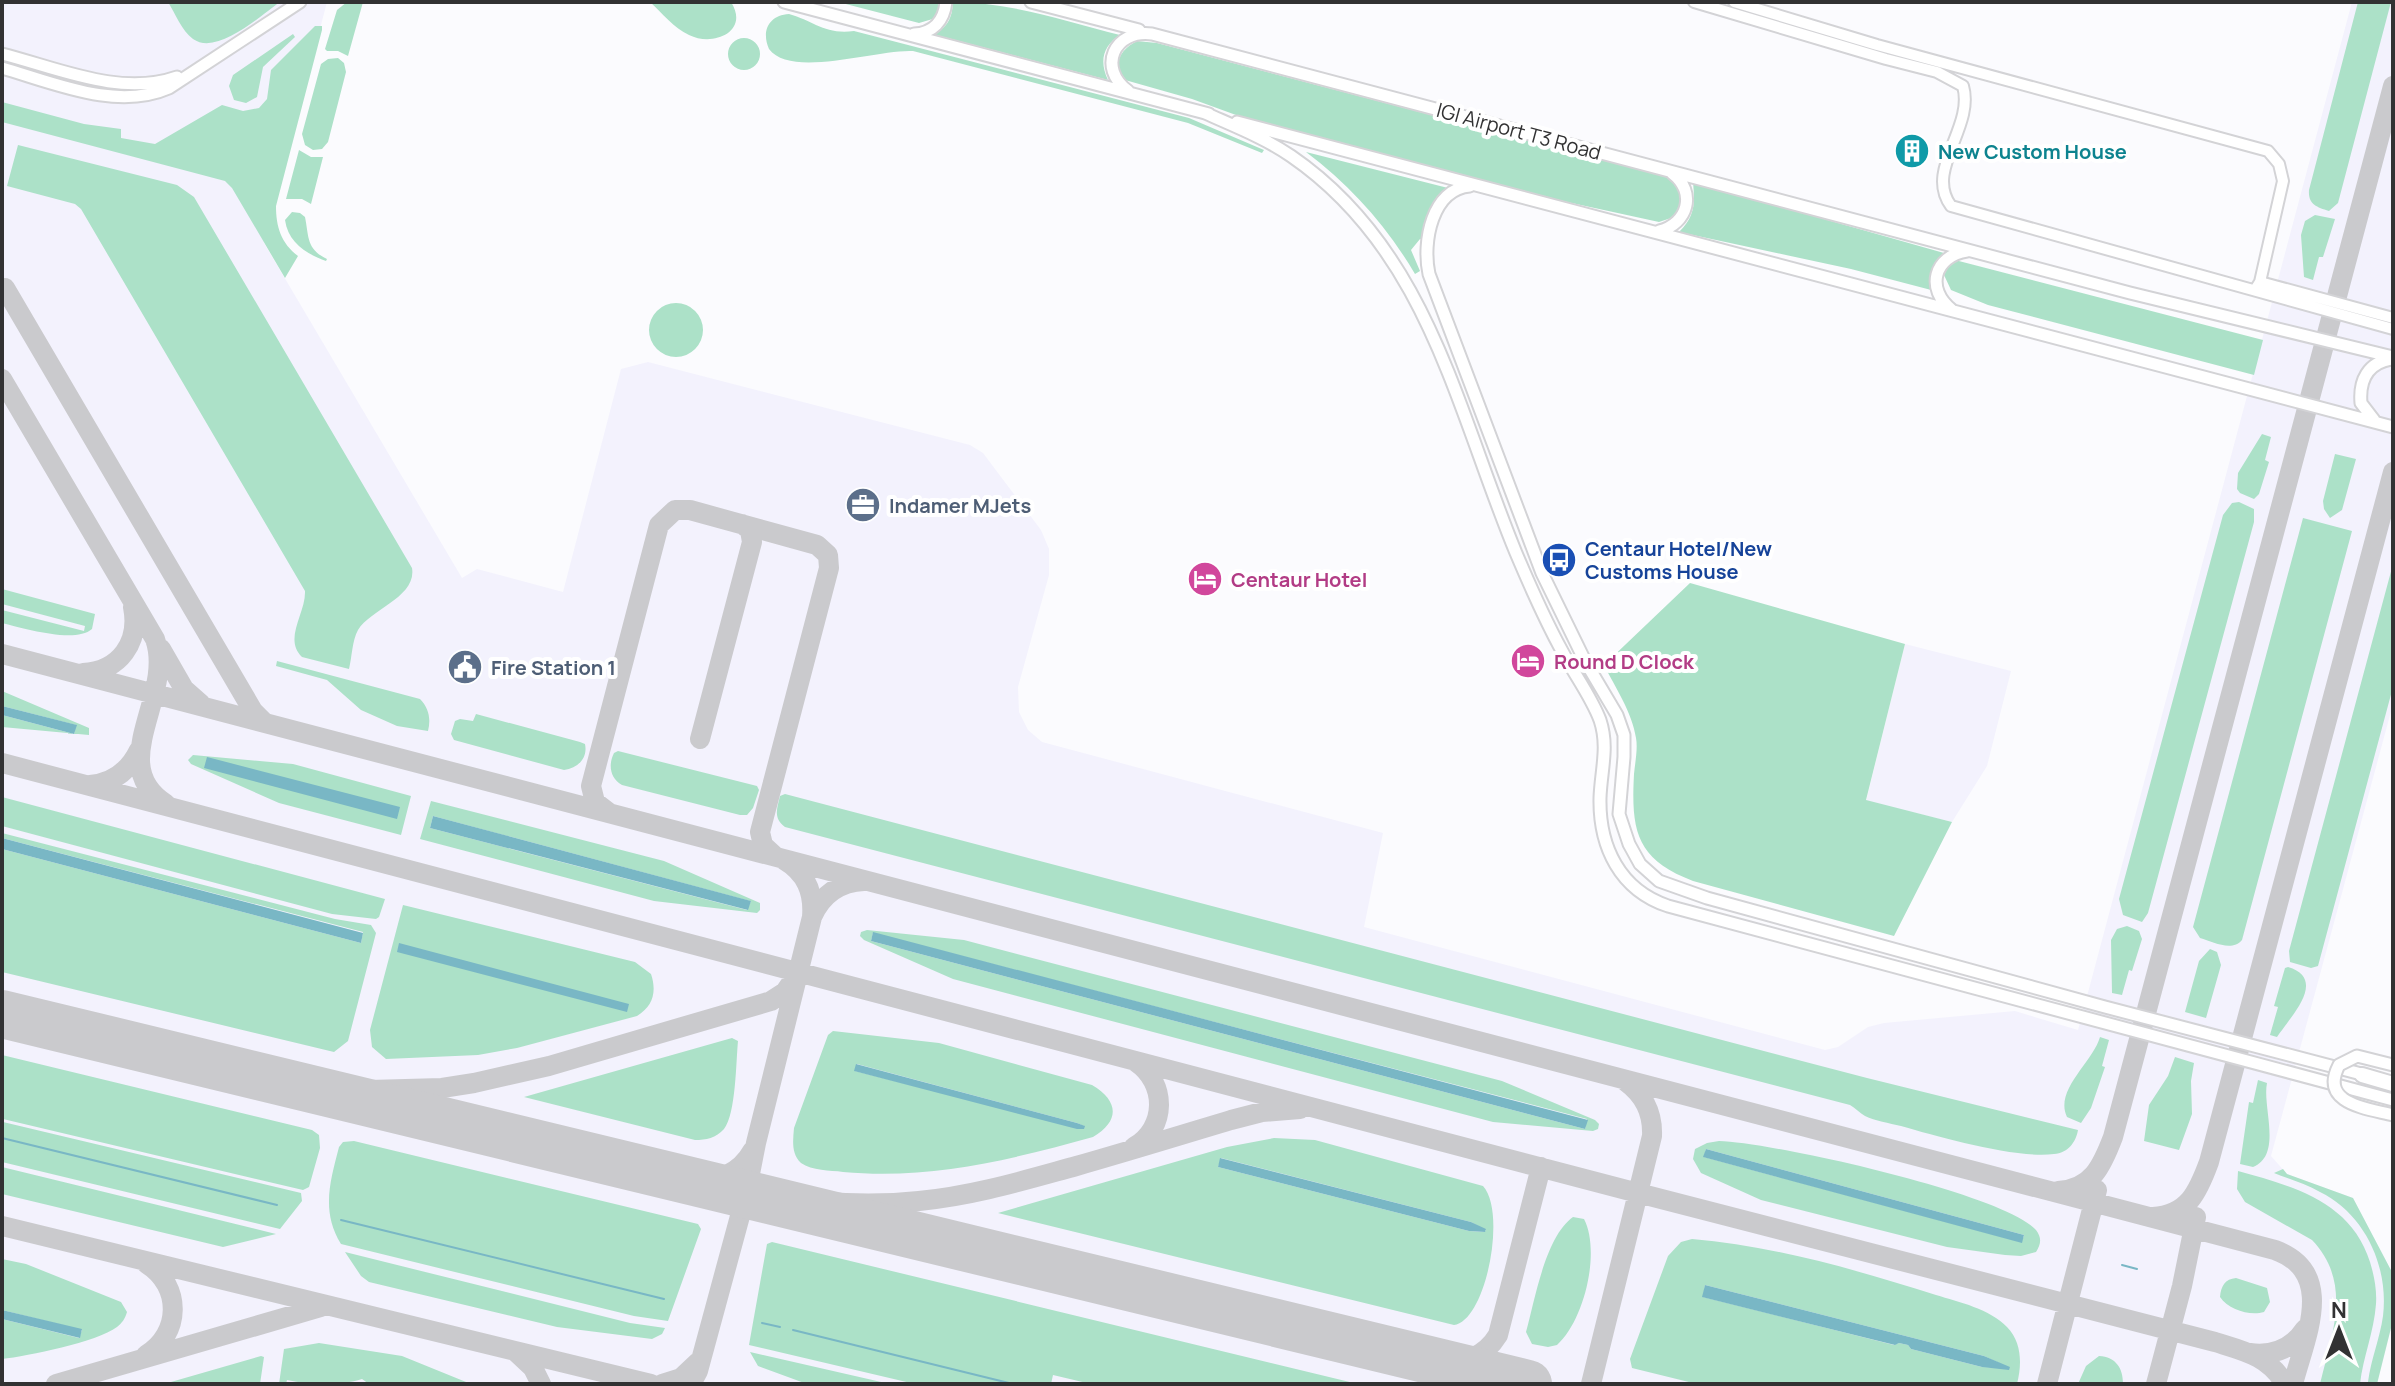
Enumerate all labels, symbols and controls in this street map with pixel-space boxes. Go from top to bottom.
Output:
street label: IGI Airport T3 Road [1434,96,1604,166]
building icon: New Custom House [1893,132,1931,170]
place label: New Custom House [1938,138,2127,165]
office icon: Indamer MJets [844,486,882,524]
place label: Indamer MJets [889,492,1031,519]
place label: Centaur Hotel/New Customs House [1585,535,1772,585]
bus stop icon: Centaur Hotel/New Customs House [1540,541,1578,579]
hotel icon: Centaur Hotel [1186,560,1224,598]
place label: Centaur Hotel [1231,566,1367,593]
hotel icon: Round D Clock [1509,642,1547,680]
public building icon: Fire Station 1 [446,648,484,686]
place label: Round D Clock [1554,648,1695,675]
place label: Fire Station 1 [491,654,616,681]
north arrow [2299,1290,2379,1370]
text: N [2331,1295,2347,1325]

